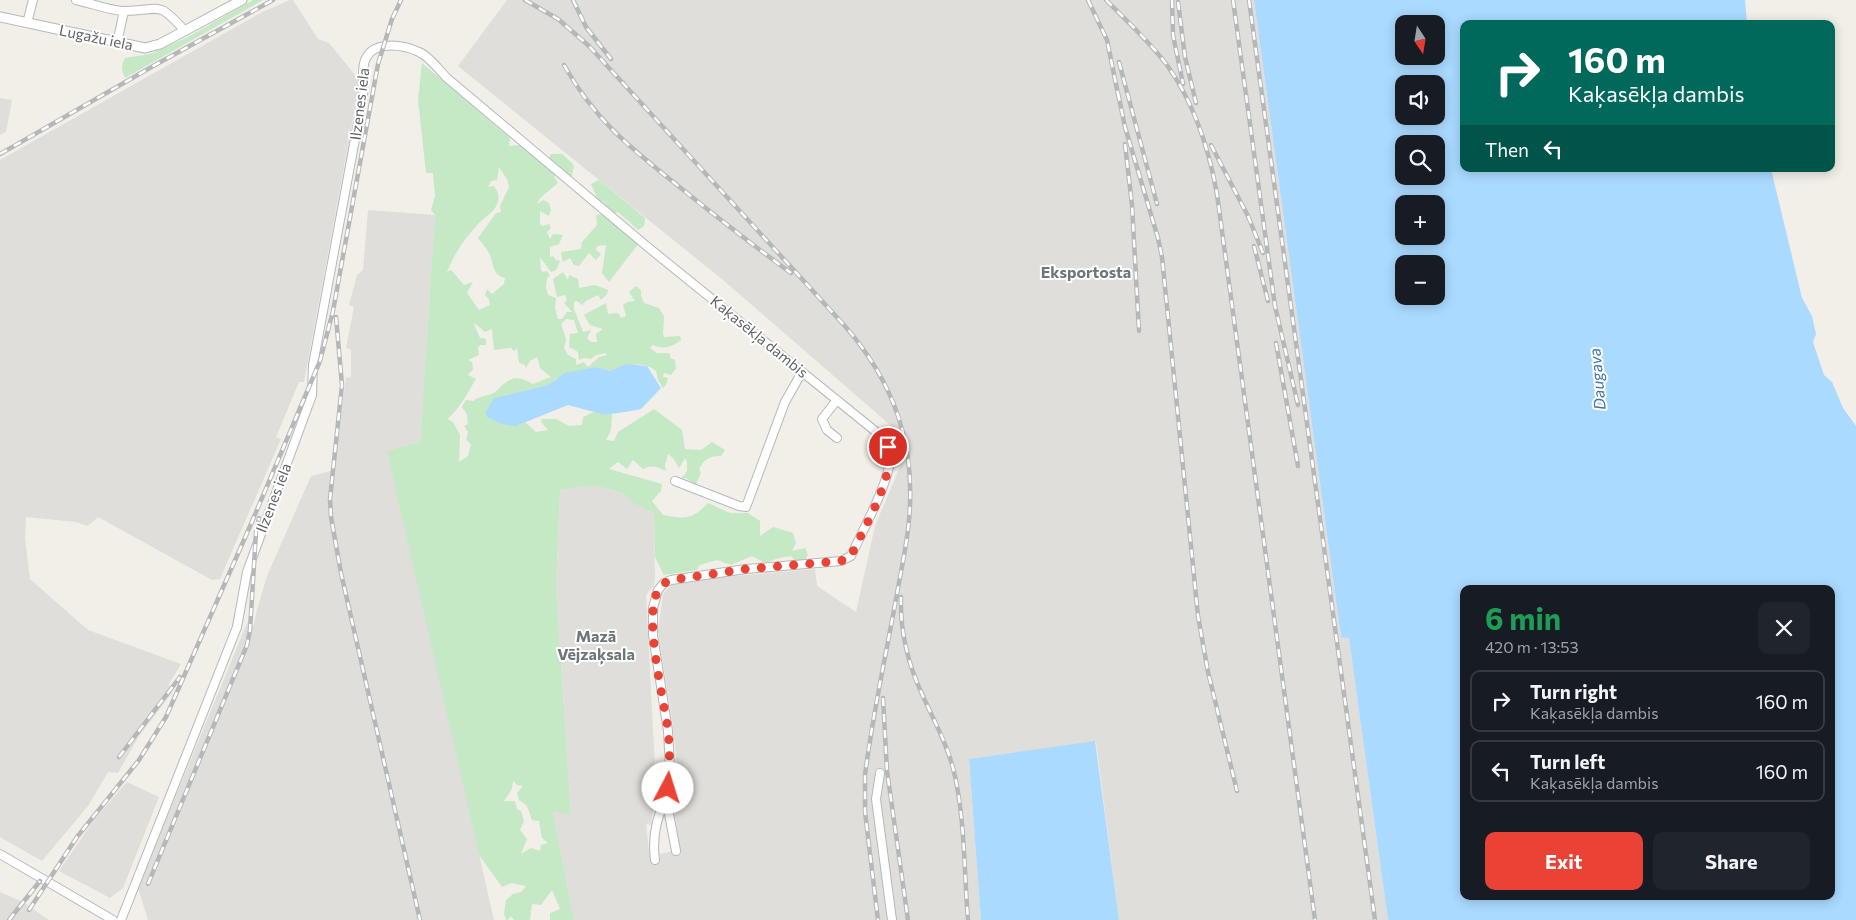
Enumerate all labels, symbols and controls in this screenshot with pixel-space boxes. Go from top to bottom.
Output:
north arrow [1395,15,1445,65]
map controls [1395,15,1445,305]
street label: Lugažu iela [58,20,135,54]
text: 160 m [1568,37,1666,80]
icon: right [1485,40,1550,105]
street label: Ilzenes iela [346,67,372,141]
button: sound [1395,75,1445,125]
text: Kaķasēkļa dambis [1568,80,1745,107]
button: search [1395,135,1445,185]
icon: left [1539,135,1567,163]
text: Then [1485,138,1529,161]
button: + [1395,195,1445,245]
button: − [1395,255,1445,305]
district label: Eksportosta [1041,262,1131,281]
street label: Kaķasēkļa dambis [706,291,812,383]
water label: Daugava [1584,347,1609,411]
pin [867,426,909,468]
icon: arrive [874,433,902,461]
street label: Ilzenes iela [252,460,295,535]
text: 6 min [1485,599,1561,636]
button: close [1758,602,1810,654]
district label: Mazā Vējzaķsala [557,626,635,665]
text: 420 m · 13:53 [1485,637,1579,656]
text: Turn right [1530,680,1617,703]
icon: right [1487,687,1515,715]
text: 160 m [1756,690,1808,713]
text: Kaķasēkļa dambis [1530,703,1658,722]
text: Turn left [1530,750,1605,773]
icon: left [1487,757,1515,785]
text: 160 m [1756,760,1808,783]
position arrow [641,761,693,813]
text: Kaķasēkļa dambis [1530,773,1658,792]
button: Exit [1485,832,1643,890]
button: Share [1653,832,1810,890]

